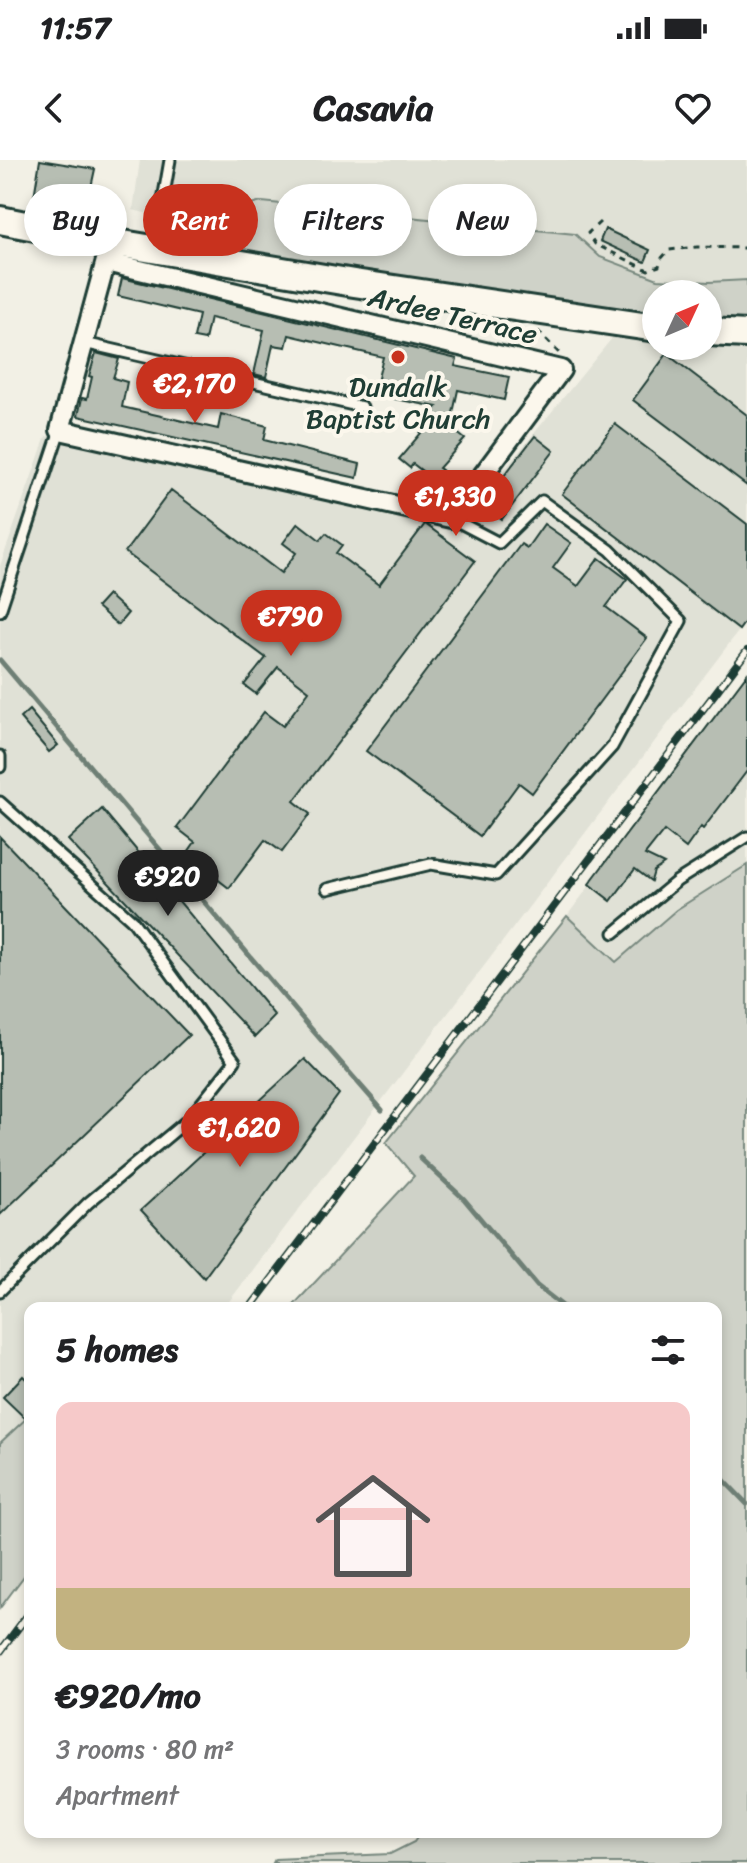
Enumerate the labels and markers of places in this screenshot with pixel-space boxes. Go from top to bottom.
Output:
marker: Dundalk Baptist Church [389,348,407,366]
pin: €2,170 [130,357,260,425]
place label: Dundalk Baptist Church [306,362,490,443]
pin: €1,330 [391,470,521,538]
pin: €790 [244,590,338,658]
pin: €920 [121,850,215,918]
pin: €1,620 [175,1101,305,1169]

